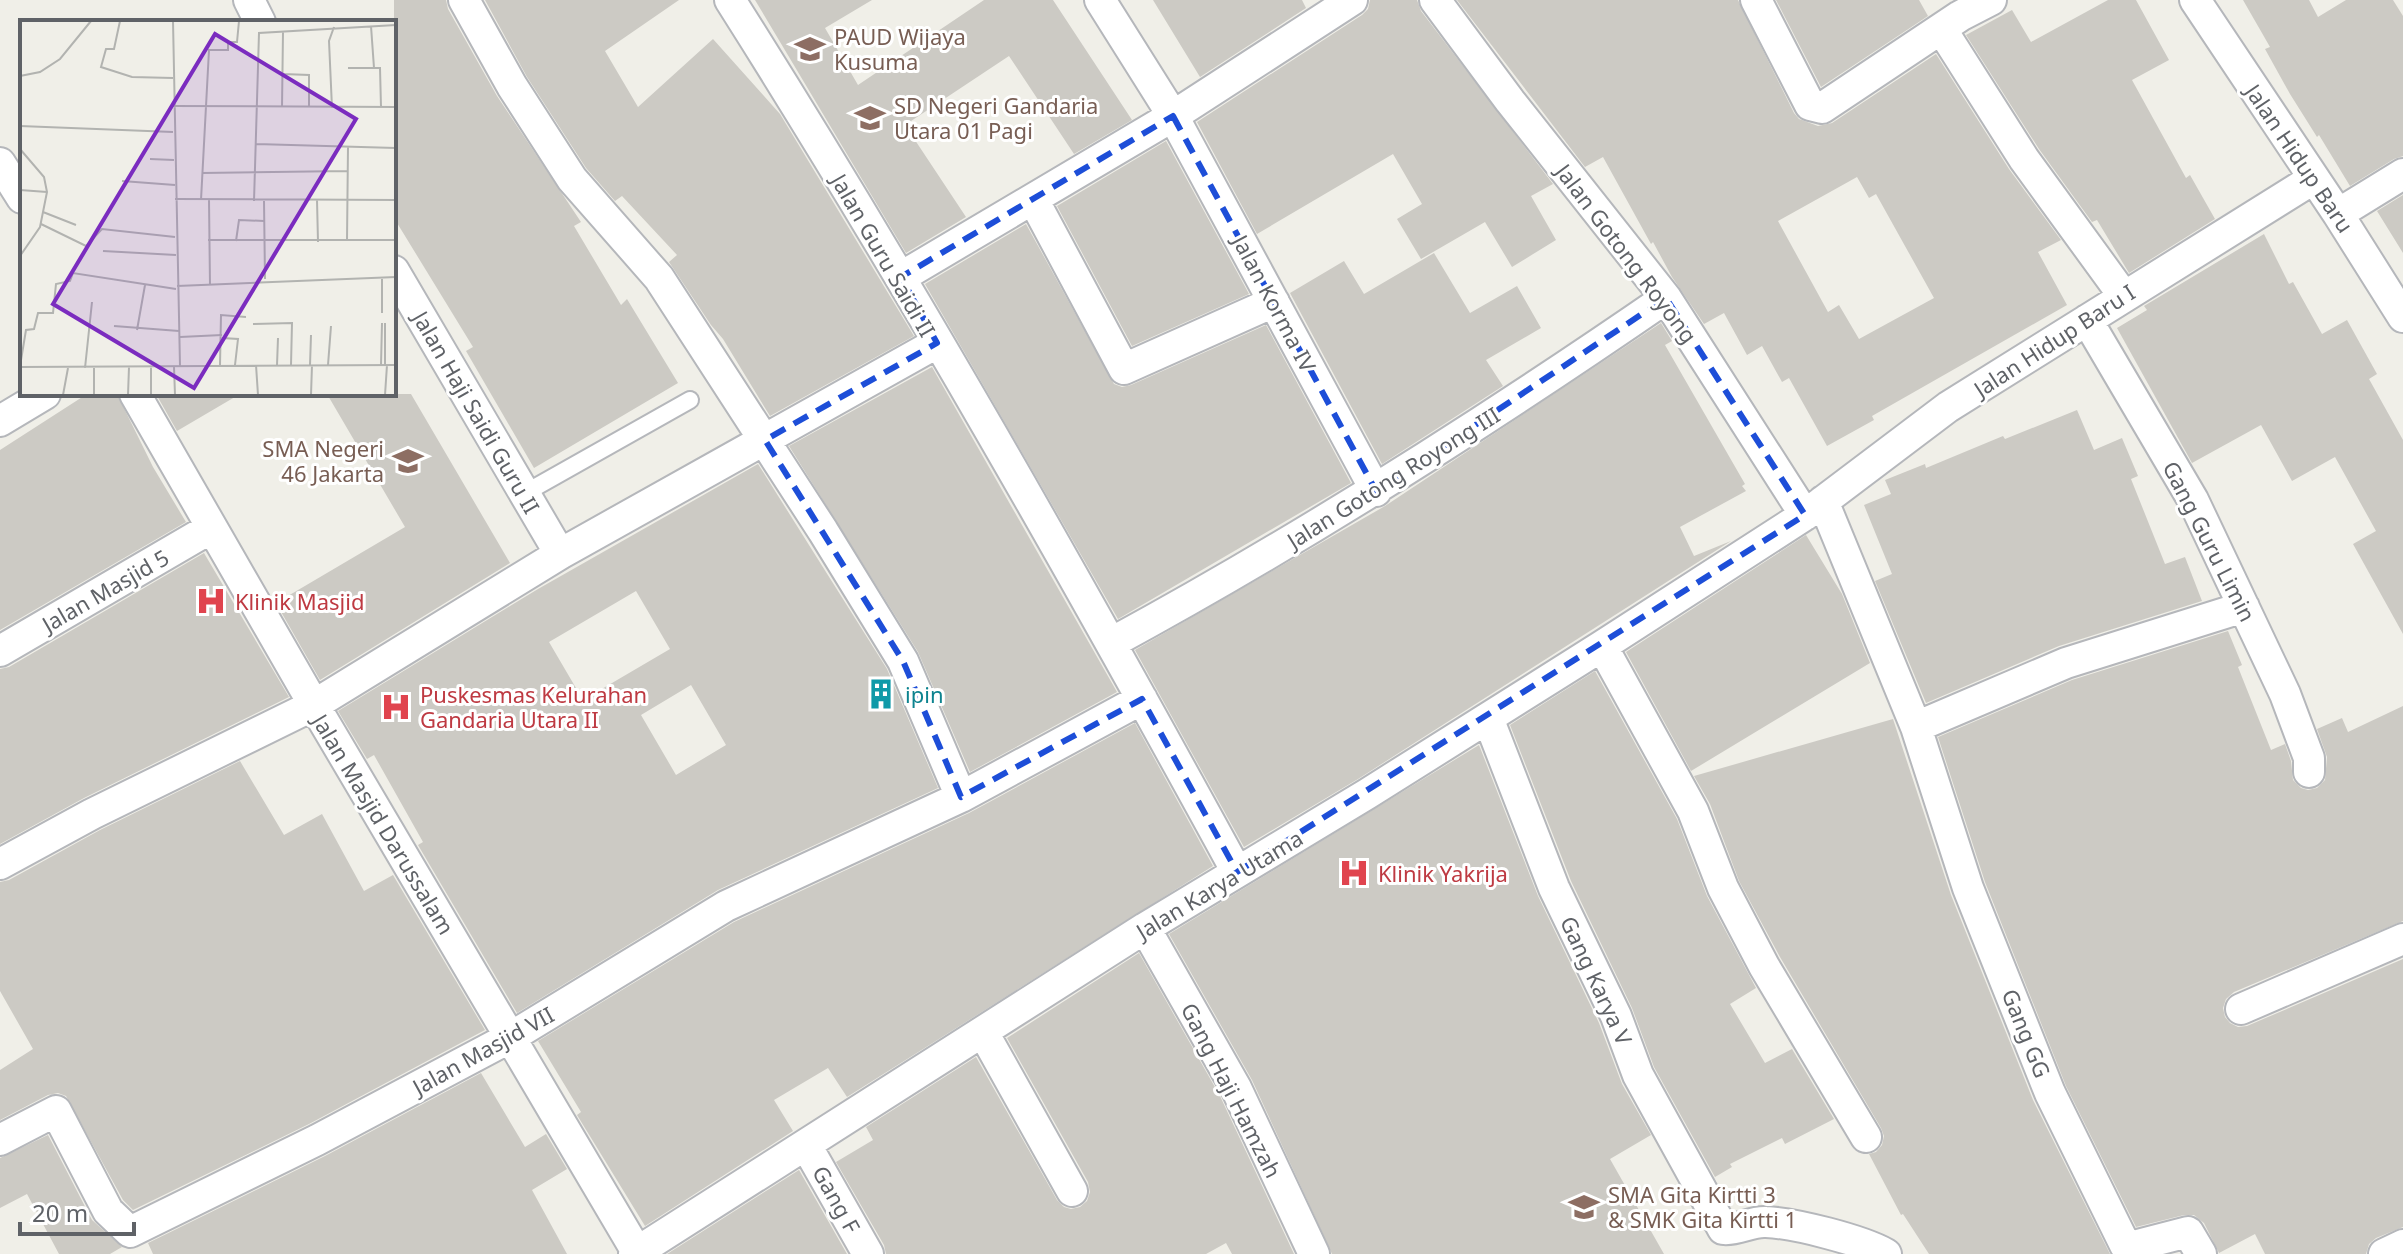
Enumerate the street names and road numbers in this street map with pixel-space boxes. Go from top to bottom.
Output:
street label: Jalan Hidup Baru [2238,76,2361,238]
street label: Jalan Gotong Royong [1548,156,1704,349]
street label: Jalan Guru Saidi II [824,166,943,342]
street label: Jalan Korma IV [1225,228,1324,377]
street label: Jalan Hidup Baru I [1966,277,2140,404]
street label: Jalan Haji Saidi Guru II [406,303,547,519]
street label: Jalan Gotong Royong III [1279,399,1505,556]
street label: Gang Guru Limin [2157,456,2263,626]
street label: Jalan Masjid 5 [34,542,174,639]
street label: Jalan Masjid Darussalam [305,706,462,940]
street label: Jalan Karya Utama [1128,822,1308,947]
street label: Gang Karya V [1554,911,1640,1050]
street label: Gang GG [1996,984,2058,1082]
street label: Gang Haji Hamzah [1175,997,1289,1183]
street label: Jalan Masjid VII [405,999,559,1102]
street label: Gang F [806,1160,868,1238]

